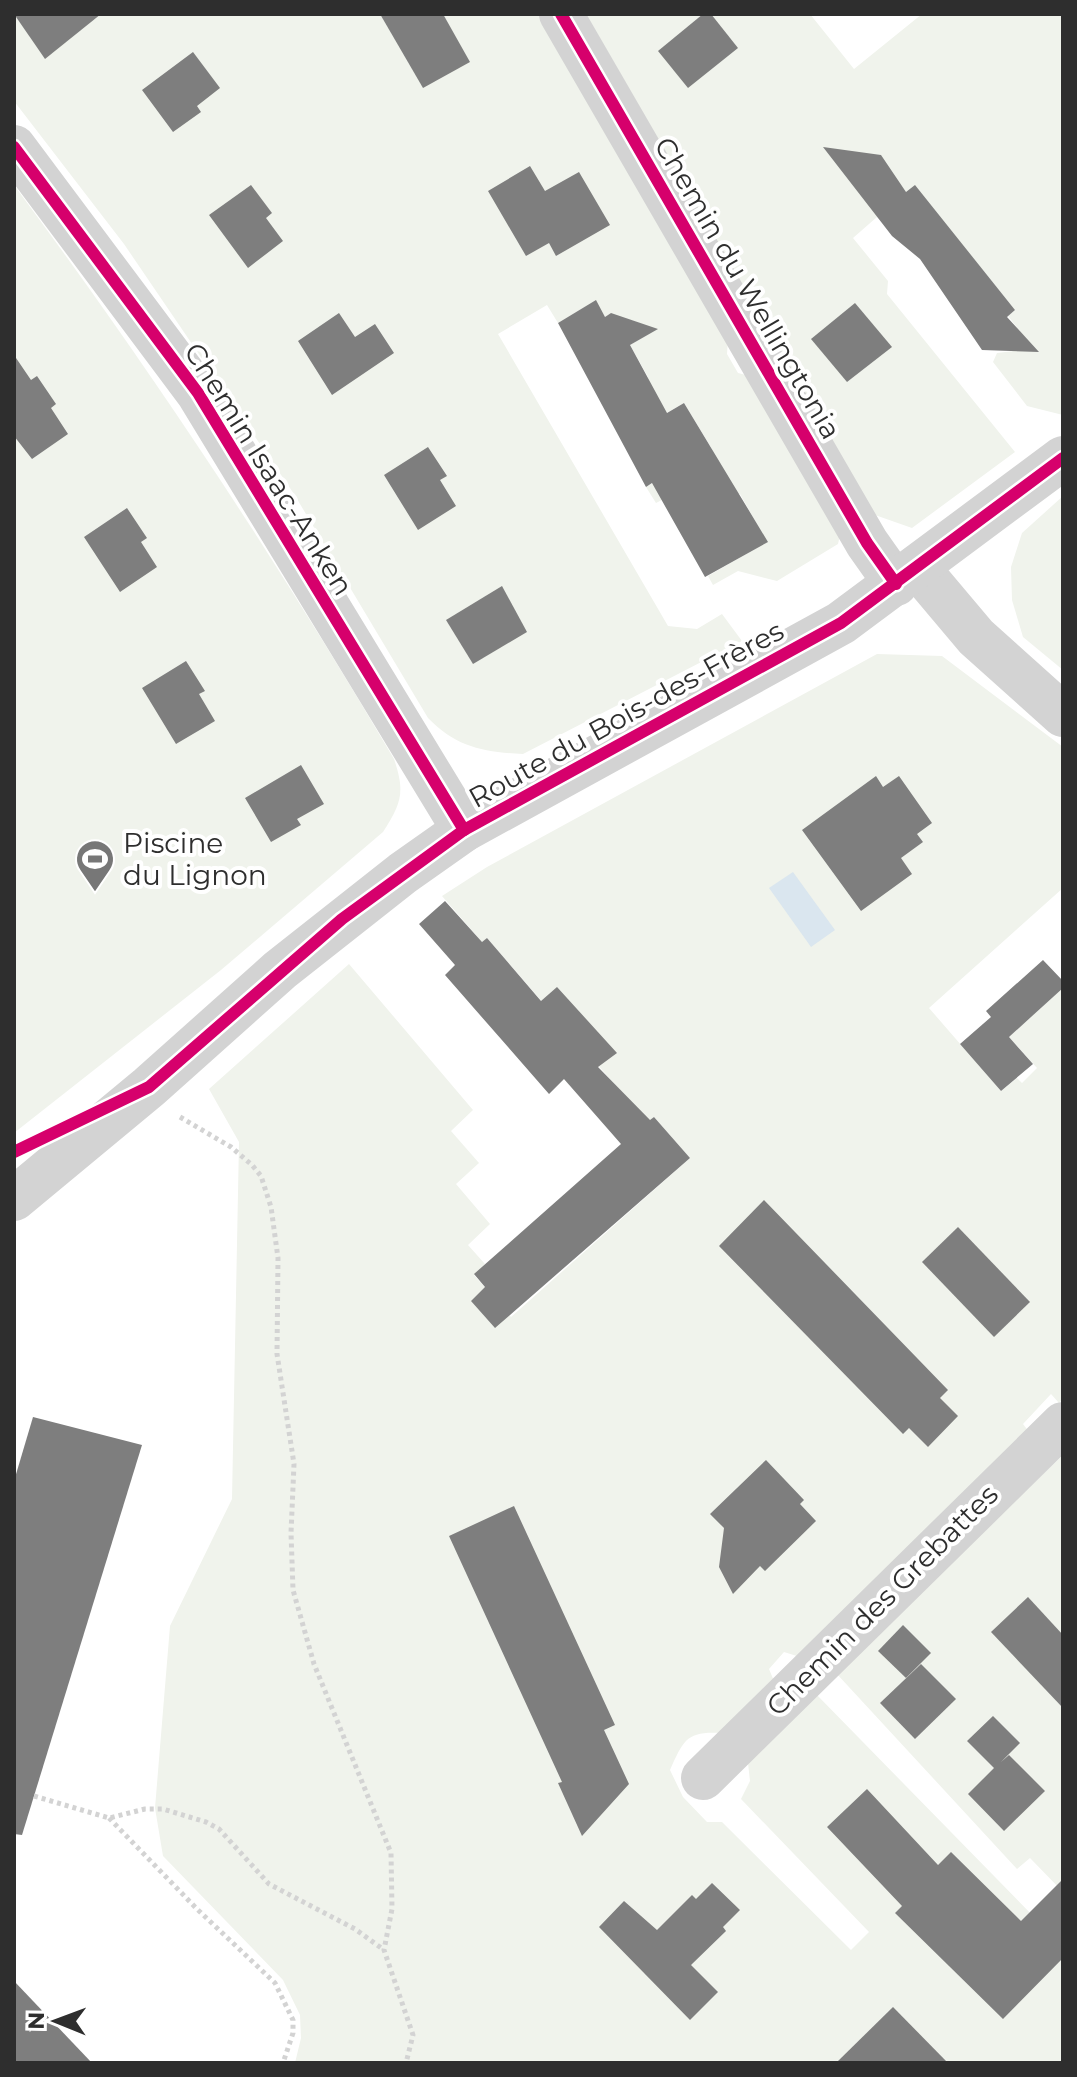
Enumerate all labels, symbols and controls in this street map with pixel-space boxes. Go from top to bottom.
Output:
street label: Chemin du Wellingtonia [648,131,848,445]
street label: Chemin Isaac-Anken [177,337,361,601]
street label: Route du Bois-des-Frères [463,613,789,815]
place label: Piscine du Lignon [123,826,267,892]
sports icon: Piscine du Lignon [74,838,116,893]
street label: Chemin des Grebattes [759,1477,1005,1723]
north arrow [16,1981,96,2061]
text: N [23,2012,50,2030]

